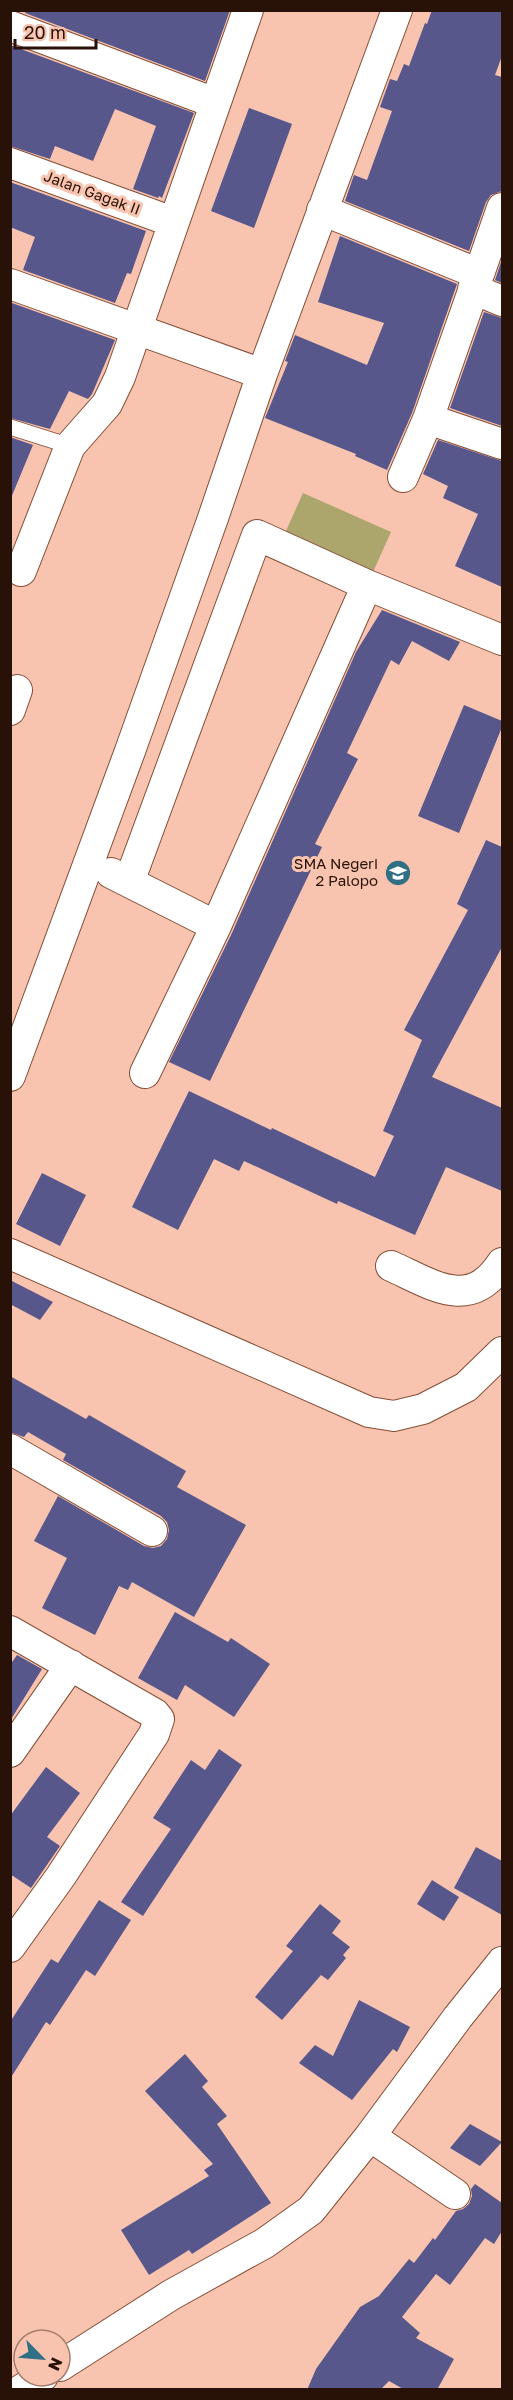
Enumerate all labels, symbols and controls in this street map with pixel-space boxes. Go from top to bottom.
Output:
scale bar [15,12,96,50]
text: 20 m [24,21,66,43]
street label: Jalan Gagak II [42,166,143,218]
place label: SMA Negeri 2 Palopo [294,854,378,889]
school or university icon: SMA Negeri 2 Palopo [383,858,413,888]
north arrow [12,2328,72,2388]
text: N [44,2355,67,2374]

